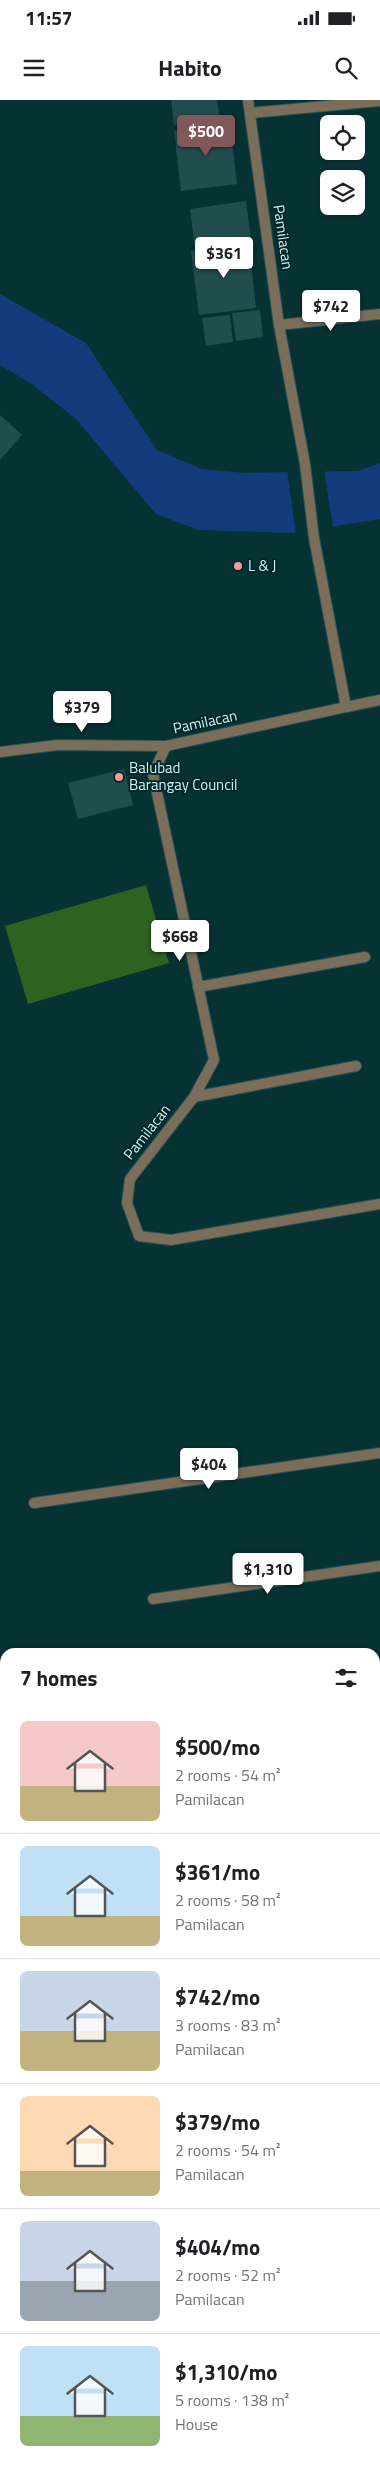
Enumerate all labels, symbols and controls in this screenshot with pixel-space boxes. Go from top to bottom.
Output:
text: 11:57 [25,3,72,32]
text: Habito [158,51,222,85]
icon: menu [20,54,48,82]
icon: search [332,54,360,82]
pin: $500 [176,115,236,157]
map controls [320,115,365,215]
button: locate [320,115,365,160]
text: $500 [188,119,224,143]
button: layers [320,170,365,215]
street label: Pamilacan [268,203,299,271]
pin: $361 [194,236,254,279]
text: $361 [206,241,242,265]
pin: $742 [301,290,361,332]
text: $742 [313,294,349,318]
place label: L & J [248,554,276,577]
marker: L & J [232,560,244,572]
pin: $379 [52,690,112,733]
text: $379 [64,695,100,719]
street label: Pamilacan [171,703,239,740]
place label: Balubad Barangay Council [129,756,237,796]
marker: Balubad Barangay Council [113,771,125,783]
pin: $668 [150,920,210,962]
text: $668 [162,924,198,948]
street label: Pamilacan [117,1099,176,1164]
pin: $404 [179,1448,239,1490]
text: $404 [191,1452,227,1476]
pin: $1,310 [227,1552,309,1595]
text: $1,310 [243,1557,293,1581]
text: 7 homes [20,1662,97,1694]
icon: filters [332,1664,360,1692]
text: $500/mo [175,1731,260,1763]
icon: home [60,1741,120,1801]
text: 2 rooms · 54 m² [175,1763,280,1787]
text: Pamilacan [175,1787,245,1811]
text: $361/mo [175,1856,260,1888]
icon: home [60,1866,120,1926]
text: 2 rooms · 58 m² [175,1888,280,1912]
text: Pamilacan [175,1912,245,1936]
text: $742/mo [175,1981,260,2013]
icon: home [60,1991,120,2051]
text: 3 rooms · 83 m² [175,2013,280,2037]
text: Pamilacan [175,2037,245,2061]
text: $379/mo [175,2106,260,2138]
icon: home [60,2116,120,2176]
text: 2 rooms · 54 m² [175,2138,280,2162]
text: Pamilacan [175,2162,245,2186]
text: $404/mo [175,2231,260,2263]
icon: home [60,2241,120,2301]
text: 2 rooms · 52 m² [175,2263,280,2287]
text: Pamilacan [175,2287,245,2311]
text: $1,310/mo [175,2356,277,2388]
icon: home [60,2366,120,2426]
text: 5 rooms · 138 m² [175,2388,289,2412]
text: House [175,2412,218,2436]

